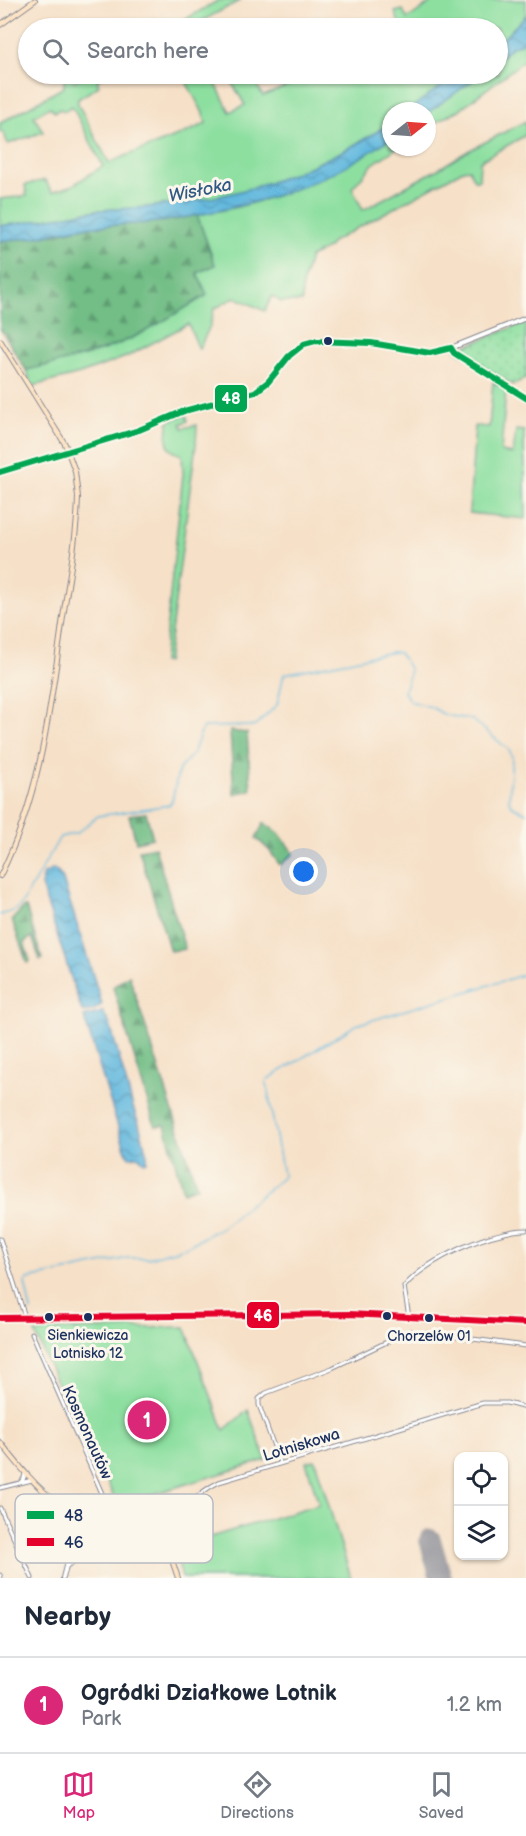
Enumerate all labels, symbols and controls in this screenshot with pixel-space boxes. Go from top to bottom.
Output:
search box [18,18,508,84]
icon: search [39,35,72,68]
text: Search here [87,38,209,65]
north arrow [382,102,436,156]
water label: Wisłoka [167,174,233,207]
unlabelled marker [322,335,334,347]
line badge: 48 [214,384,248,413]
text: 48 [221,390,241,409]
your location [289,857,318,886]
line badge: 46 [246,1301,280,1329]
text: 46 [253,1307,273,1326]
unlabelled marker [381,1310,393,1322]
unlabelled marker [43,1311,55,1323]
marker: Sienkiewicza Lotnisko 12 [82,1311,94,1323]
marker: Chorzelów 01 [423,1312,435,1324]
place label: Sienkiewicza Lotnisko 12 [48,1327,129,1362]
place label: Chorzelów 01 [387,1328,471,1345]
street label: Kosmonautów [57,1383,116,1483]
pin: 1 [128,1398,166,1442]
street label: Lotniskowa [261,1425,342,1466]
map controls [454,1452,508,1560]
button: locate [454,1452,508,1506]
legend [15,1494,213,1563]
button: layers [454,1506,508,1560]
text: 48 [64,1507,83,1526]
text: 46 [64,1534,84,1553]
text: Nearby [24,1602,111,1633]
text: Ogródki Działkowe Lotnik [81,1680,337,1707]
text: 1 [39,1693,48,1717]
text: 1.2 km [447,1693,502,1717]
text: Park [81,1707,121,1731]
tab: Map [62,1768,95,1823]
tab: Directions [220,1768,294,1823]
tab: Saved [419,1768,464,1823]

